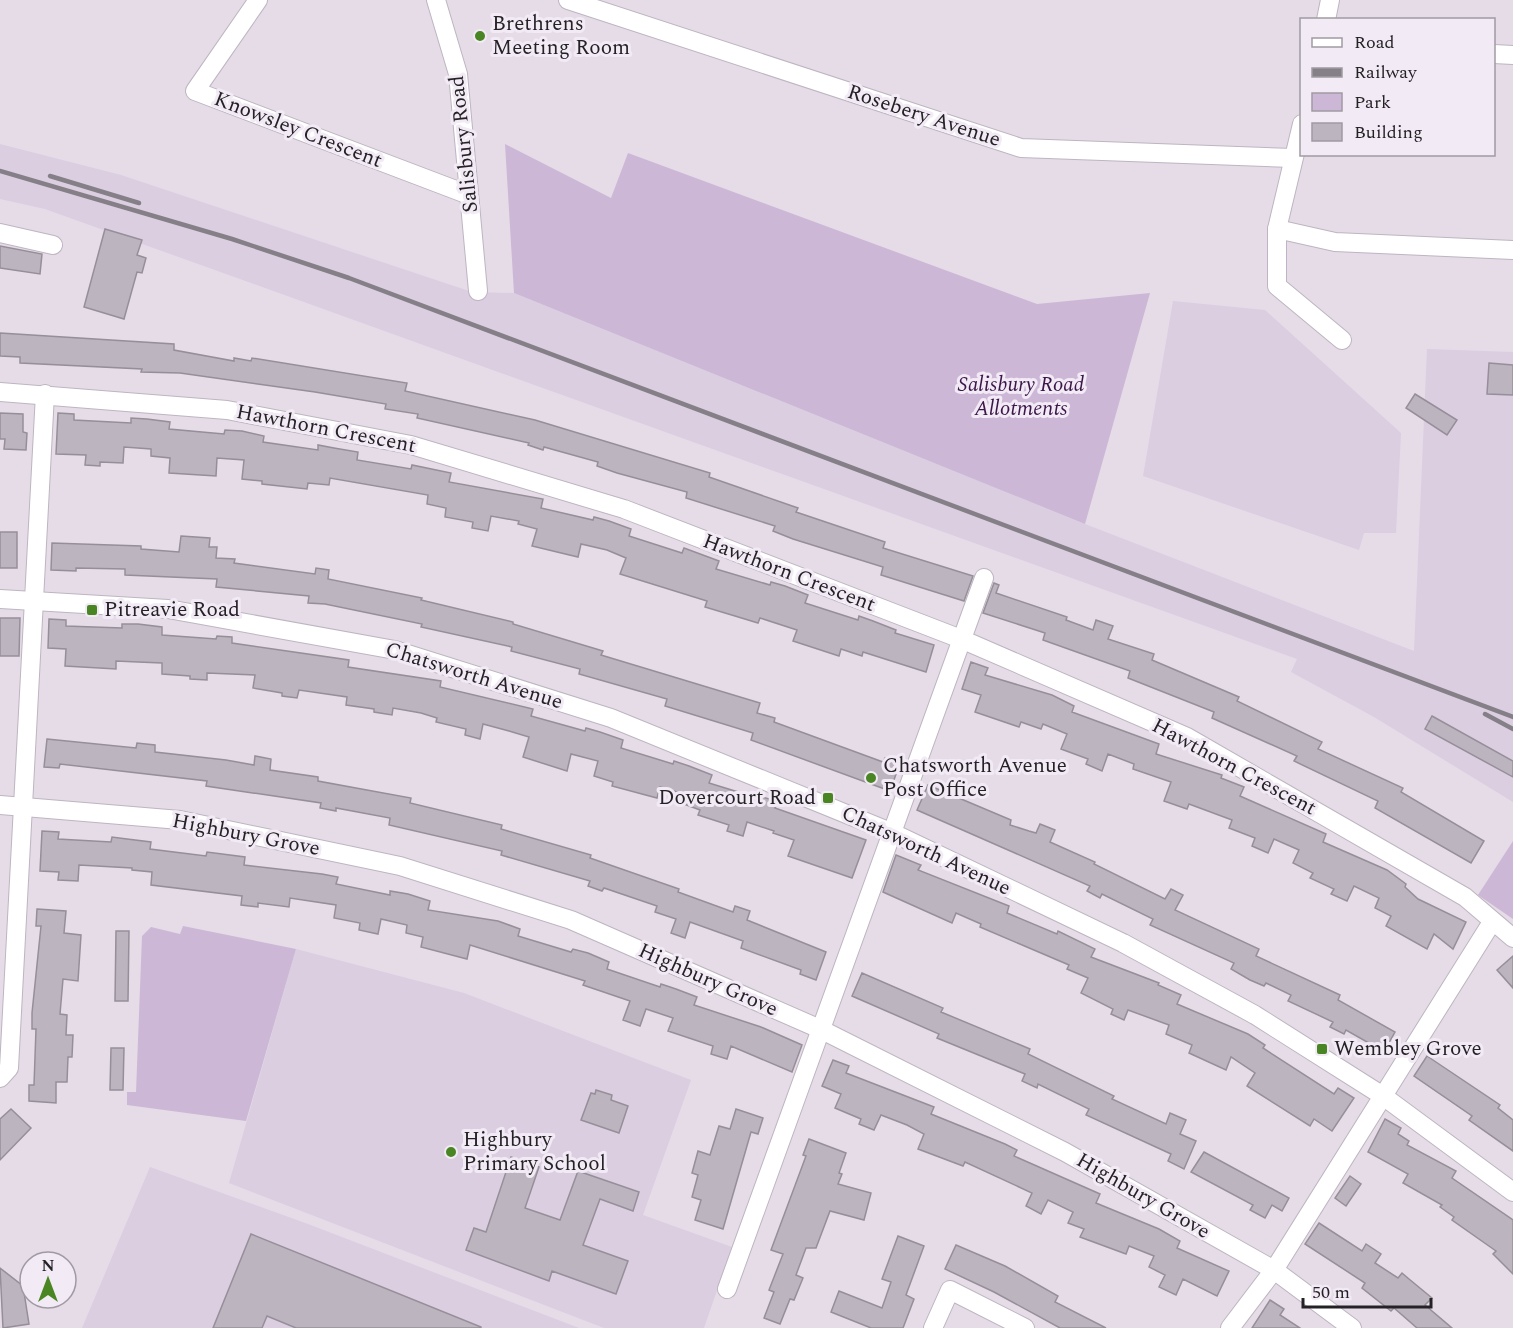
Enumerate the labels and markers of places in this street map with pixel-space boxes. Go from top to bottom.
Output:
place label: Brethrens Meeting Room [492,8,630,64]
marker: Brethrens Meeting Room [473,29,487,43]
place label: Pitreavie Road [104,594,240,626]
marker: Pitreavie Road [85,603,99,617]
place label: Chatsworth Avenue Post Office [883,750,1067,806]
marker: Chatsworth Avenue Post Office [864,771,878,785]
place label: Dovercourt Road [658,782,816,814]
marker: Dovercourt Road [821,791,835,805]
place label: Wembley Grove [1334,1033,1482,1065]
marker: Wembley Grove [1315,1042,1329,1056]
place label: Highbury Primary School [463,1124,606,1180]
marker: Highbury Primary School [444,1145,458,1159]

